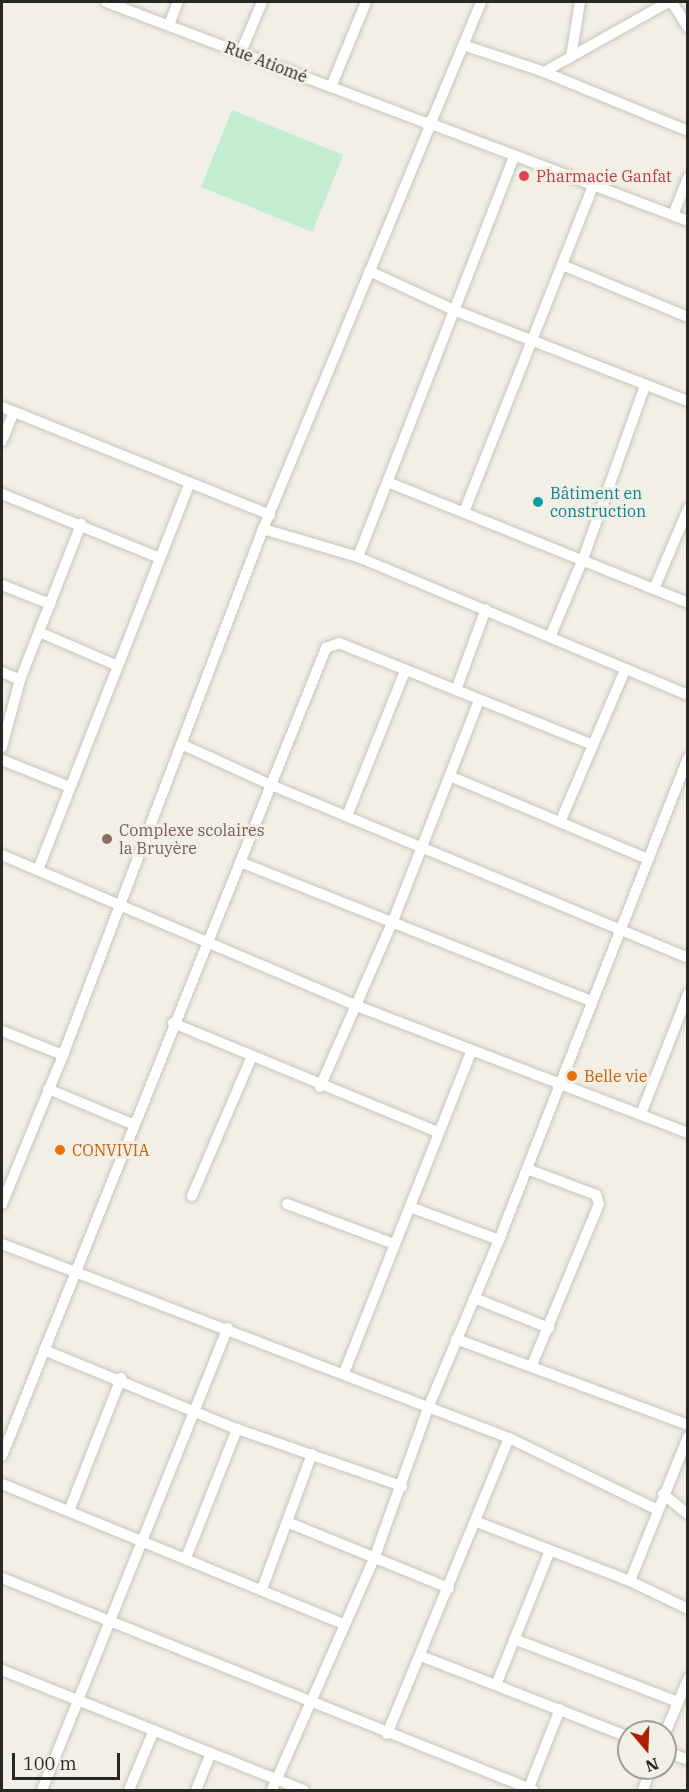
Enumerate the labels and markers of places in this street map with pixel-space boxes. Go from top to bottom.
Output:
place label: Pharmacie Ganfat [536,166,672,186]
marker: Pharmacie Ganfat [517,169,531,183]
place label: Bâtiment en construction [550,483,646,521]
marker: Bâtiment en construction [531,495,545,509]
place label: Complexe scolaires la Bruyère [119,820,264,858]
marker: Complexe scolaires la Bruyère [100,832,114,846]
place label: Belle vie [584,1066,647,1086]
marker: Belle vie [565,1069,579,1083]
place label: CONVIVIA [72,1140,149,1160]
marker: CONVIVIA [53,1143,67,1157]

